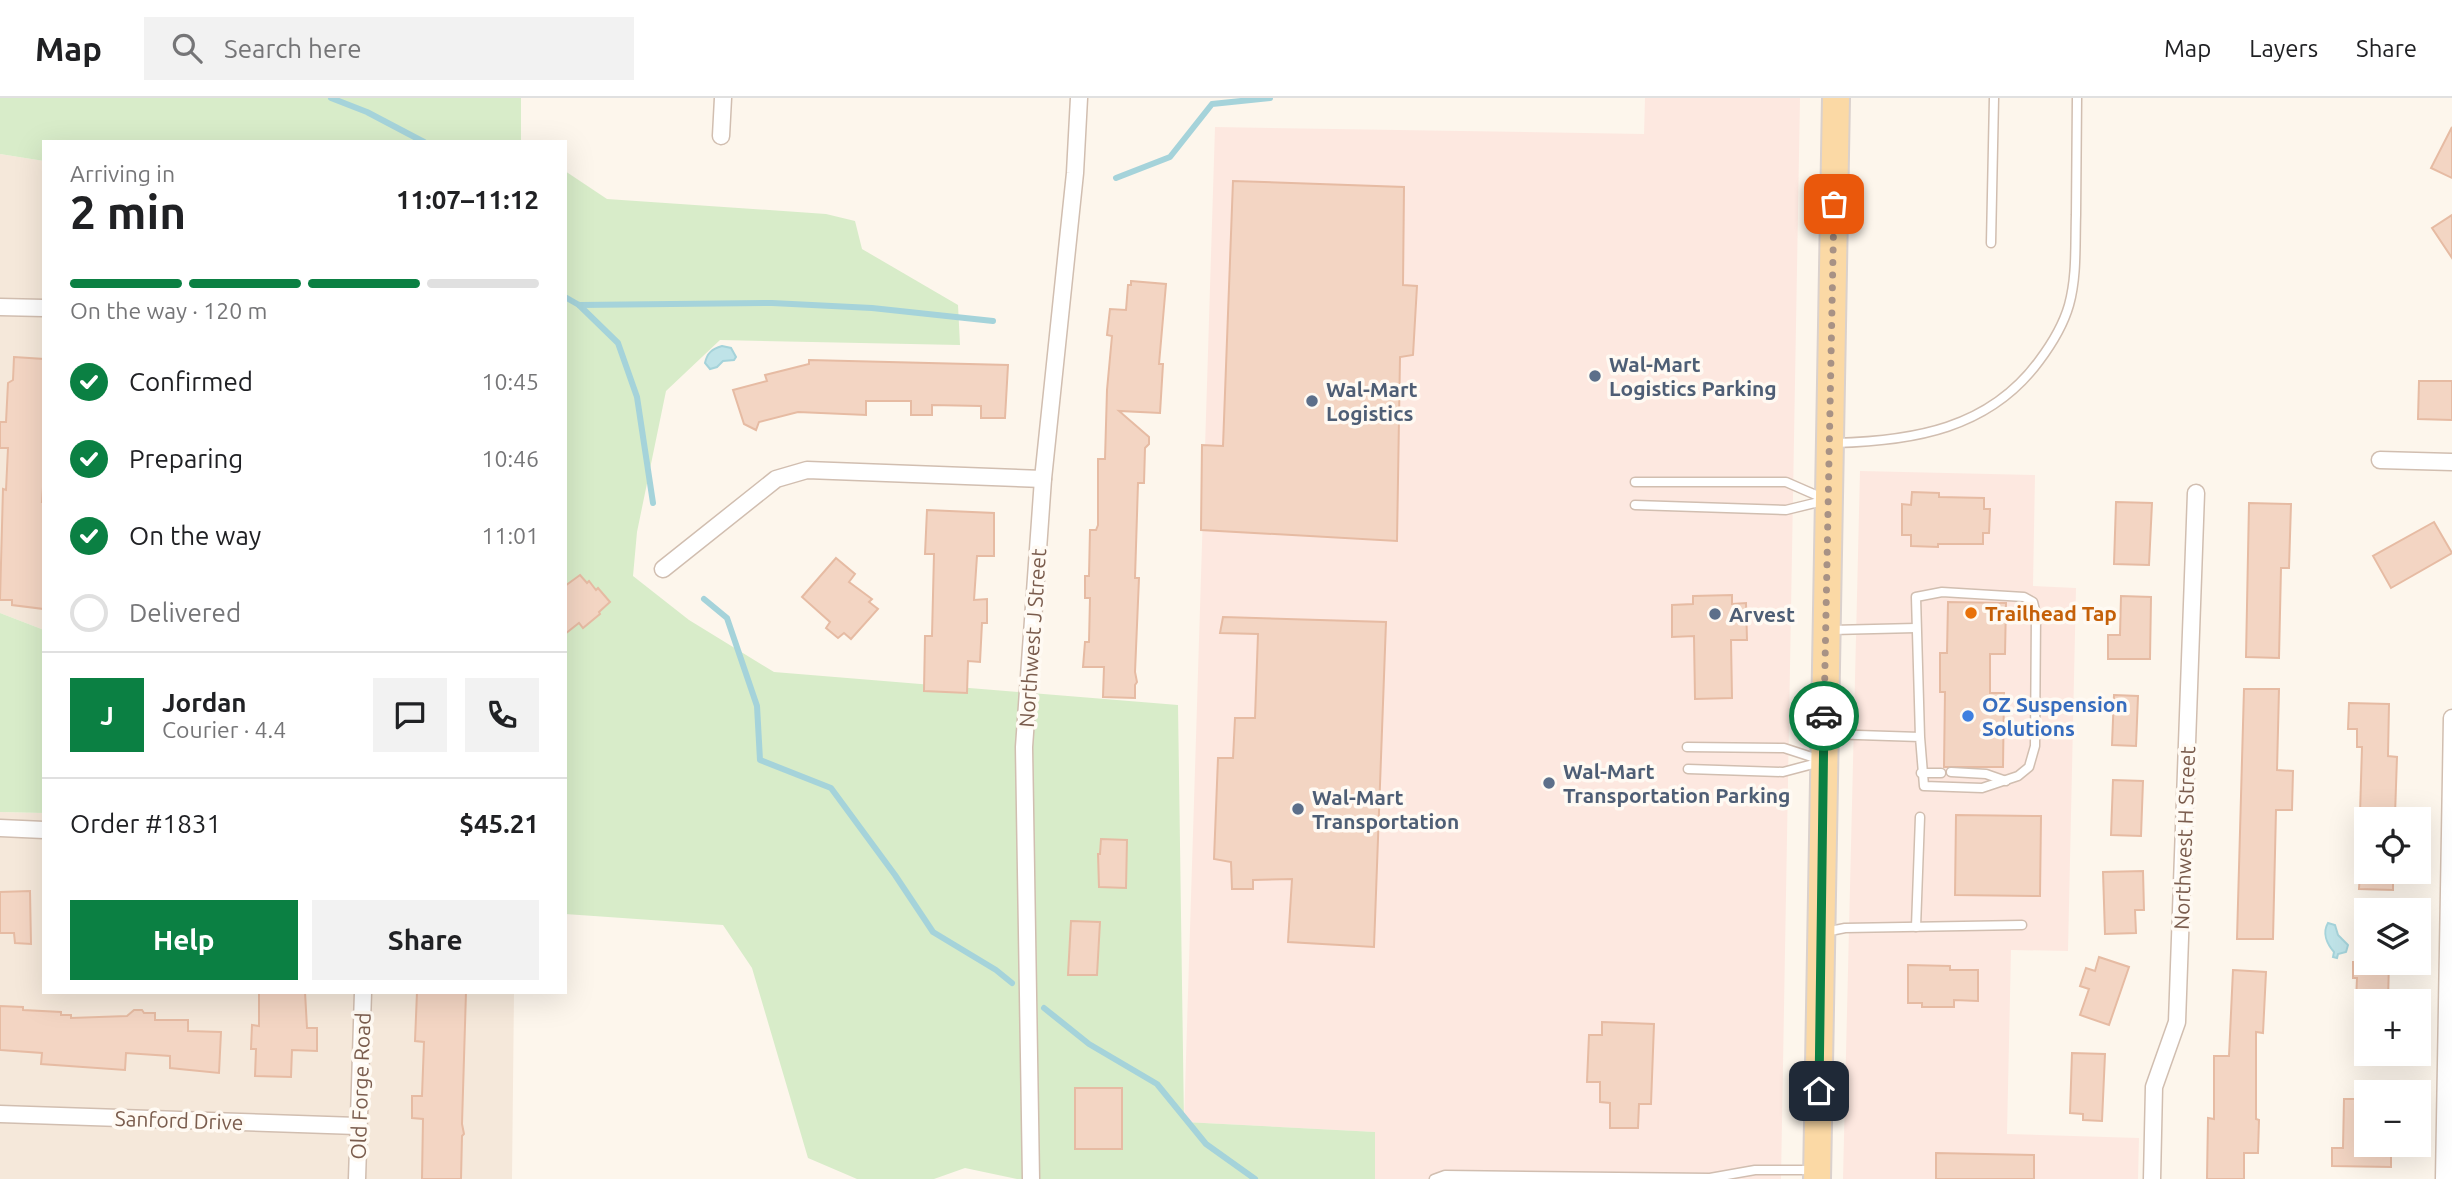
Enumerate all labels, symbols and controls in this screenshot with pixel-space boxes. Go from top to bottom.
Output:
search box [144,17,634,80]
icon: search [168,29,206,67]
text: Map [35,30,102,67]
text: Search here [224,34,362,63]
text: Map [2164,35,2211,62]
text: Layers [2249,35,2318,62]
text: Share [2356,35,2417,62]
text: Arriving in [70,161,175,186]
pin [1804,174,1864,234]
text: 11:07–11:12 [396,185,539,214]
icon: bag [1815,185,1853,223]
text: 2 min [70,186,186,238]
text: On the way · 120 m [70,298,267,323]
place label: Wal-Mart Logistics Parking [1609,352,1777,400]
icon: check [70,363,108,401]
text: Confirmed [129,367,253,396]
marker: Wal-Mart Logistics Parking [1587,368,1603,384]
text: 10:45 [481,369,539,394]
place label: Wal-Mart Logistics [1326,377,1418,425]
marker: Wal-Mart Logistics [1304,393,1320,409]
icon: check [70,440,108,478]
text: Preparing [129,444,243,473]
text: 10:46 [481,446,539,471]
icon: check [70,517,108,555]
text: On the way [129,521,261,550]
text: 11:01 [481,523,539,548]
street label: Northwest J Street [1014,548,1050,728]
text: Delivered [129,598,241,627]
place label: Trailhead Tap [1985,601,2117,625]
place label: Arvest [1729,602,1795,626]
marker: Trailhead Tap [1963,605,1979,621]
marker: Arvest [1707,606,1723,622]
button: chat [373,678,447,752]
button: phone [465,678,539,752]
courier [1789,681,1859,751]
text: Jordan [162,688,247,717]
place label: OZ Suspension Solutions [1982,692,2128,740]
icon: car [1805,697,1843,735]
text: J [100,701,114,730]
marker: OZ Suspension Solutions [1960,708,1976,724]
text: Courier · 4.4 [162,717,286,742]
street label: Northwest H Street [2169,746,2199,930]
place label: Wal-Mart Transportation Parking [1563,759,1790,807]
marker: Wal-Mart Transportation Parking [1541,775,1557,791]
place label: Wal-Mart Transportation [1312,785,1459,833]
marker: Wal-Mart Transportation [1290,801,1306,817]
map controls [2354,807,2431,1157]
button: locate [2354,807,2431,884]
text: Order #1831 [70,809,221,838]
text: $45.21 [459,809,539,838]
button: layers [2354,898,2431,975]
button: Help [70,900,298,980]
button: Share [312,900,539,980]
button: + [2354,989,2431,1066]
street label: Old Forge Road [345,1012,375,1160]
pin [1789,1061,1849,1121]
icon: home [1800,1072,1838,1110]
button: − [2354,1080,2431,1157]
street label: Sanford Drive [114,1106,244,1134]

